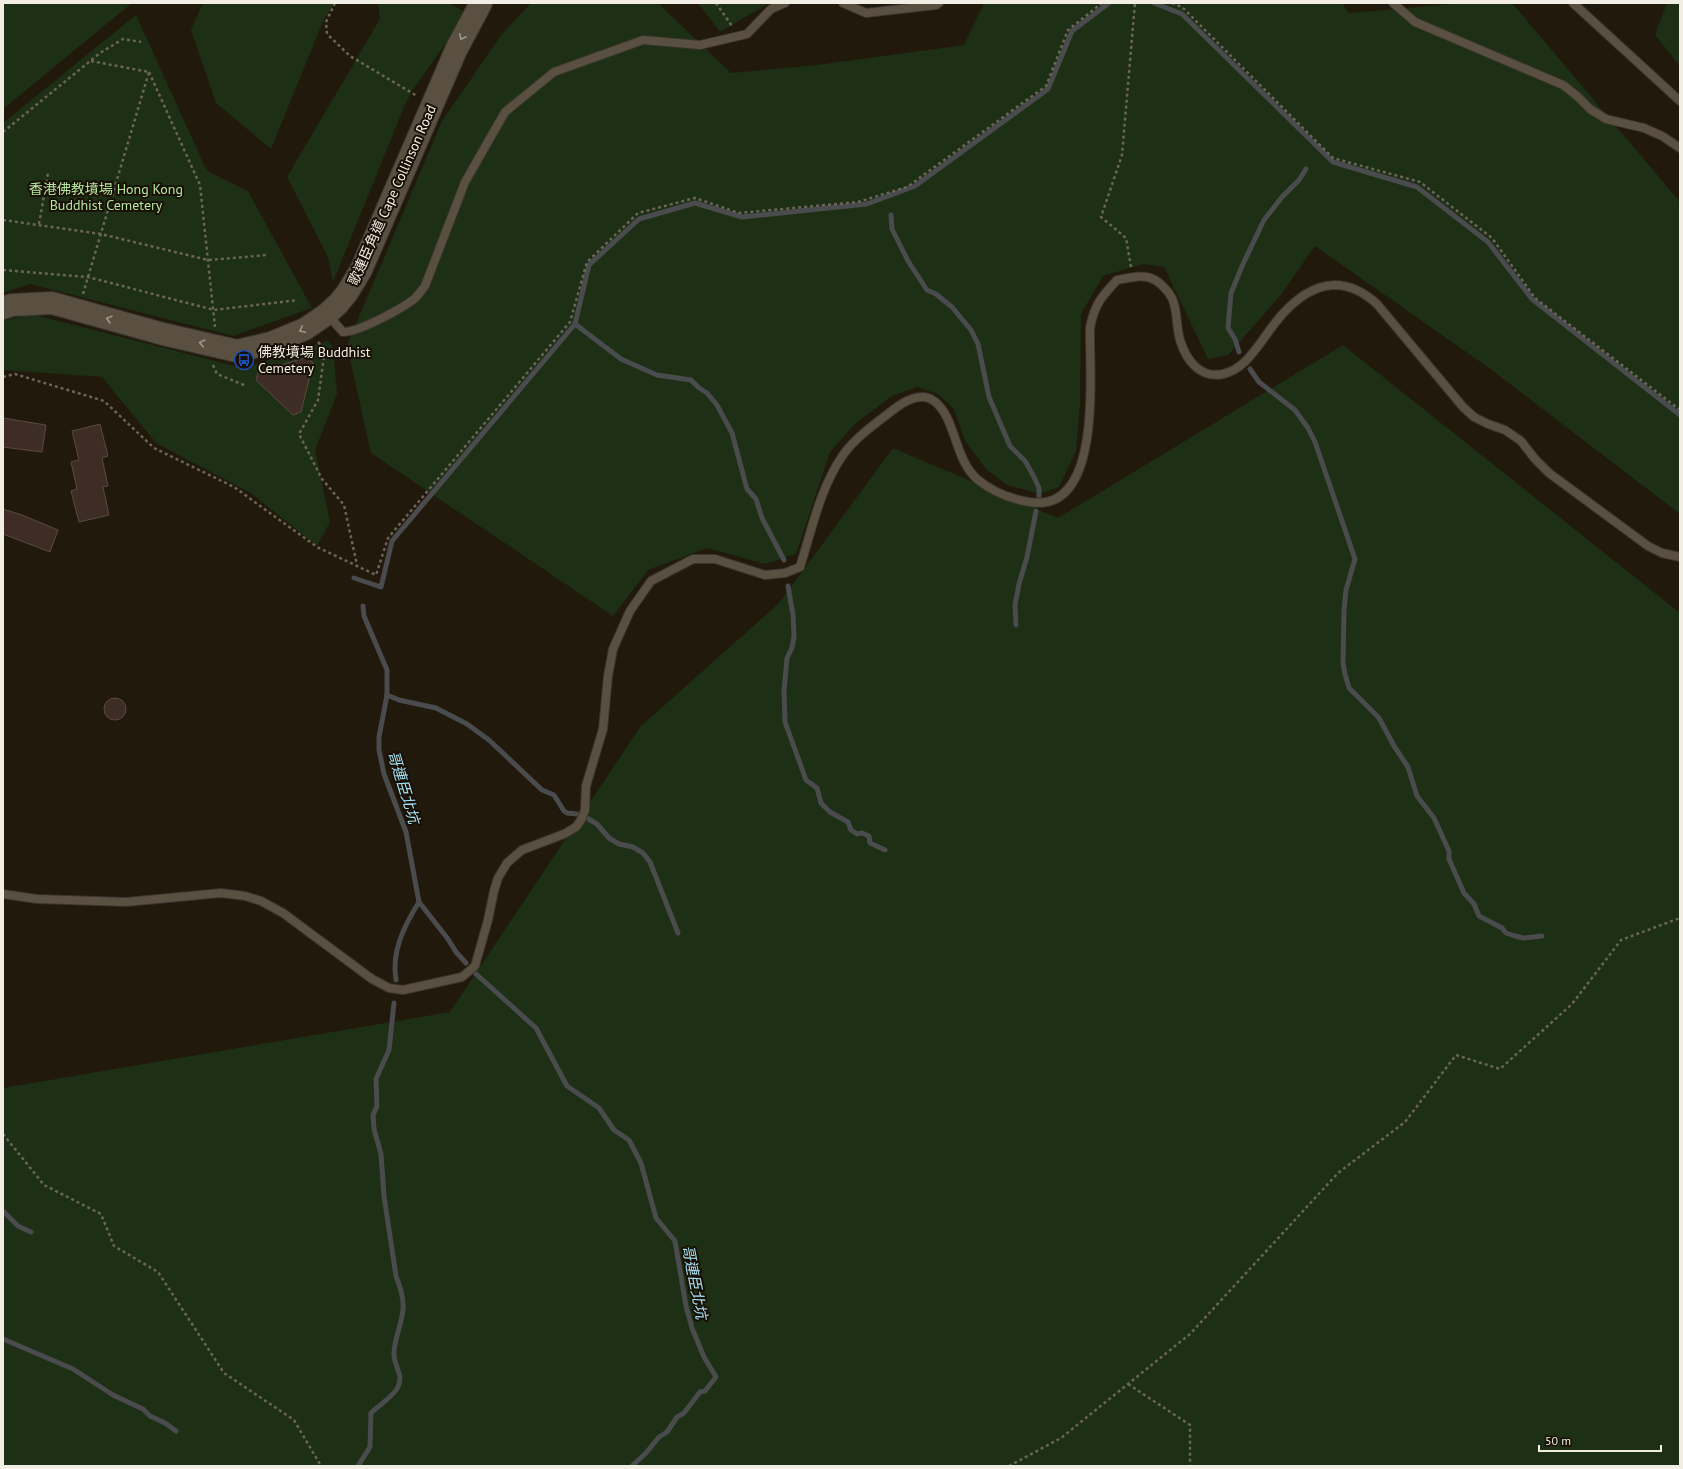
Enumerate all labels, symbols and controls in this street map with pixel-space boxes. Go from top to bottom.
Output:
one-way arrow [459,33,467,40]
street label: 歌連臣角道 Cape Collinson Road [344,102,440,288]
park label: 香港佛教墳場 Hong Kong Buddhist Cemetery [29,180,183,214]
one-way arrow [105,315,112,323]
one-way arrow [298,325,306,333]
one-way arrow [198,339,205,348]
place label: 佛教墳場 Buddhist Cemetery [258,343,371,377]
bus stop icon: 佛教墳場 Buddhist Cemetery [233,349,255,371]
water label: 哥連臣北坑 [384,748,425,828]
water label: 哥連臣北坑 [679,1243,712,1323]
scale bar [1539,1427,1661,1453]
text: 50 m [1545,1433,1571,1448]

